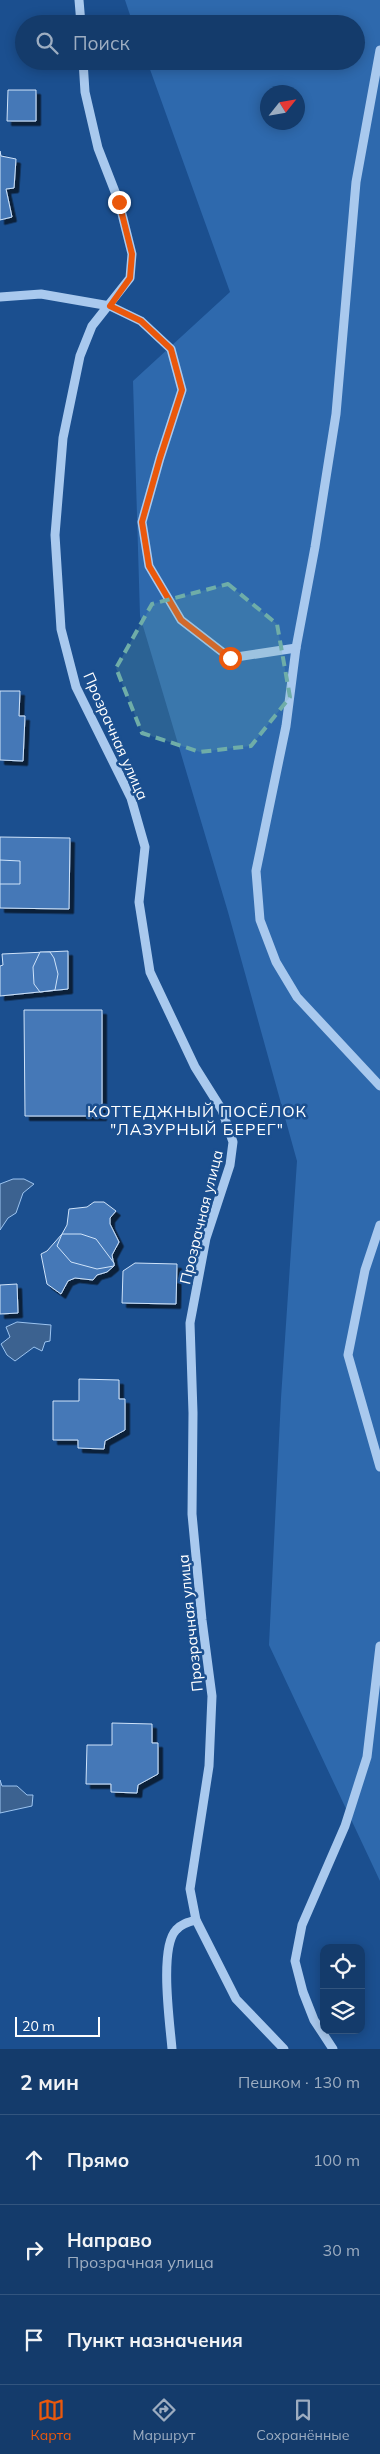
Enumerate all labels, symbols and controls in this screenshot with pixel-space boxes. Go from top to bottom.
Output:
search box [15,15,365,70]
icon: search [33,29,61,57]
text: Поиск [73,31,130,55]
north arrow [260,85,305,130]
route end [108,191,131,214]
route start [219,647,242,670]
street label: Прозрачная улица [79,669,153,803]
district label: КОТТЕДЖНЫЙ ПОСЁЛОК "ЛАЗУРНЫЙ БЕРЕГ" [87,1101,307,1139]
street label: Прозрачная улица [175,1148,227,1286]
street label: Прозрачная улица [173,1554,207,1692]
map controls [320,1944,365,2034]
button: locate [320,1944,365,1989]
button: layers [320,1989,365,2034]
scale bar [15,2014,100,2037]
text: 20 m [22,2017,55,2035]
text: 2 мин [20,2069,79,2095]
text: Пешком · 130 m [238,2072,360,2092]
icon: ahead [20,2146,48,2174]
text: Прямо [67,2148,129,2172]
text: 100 m [313,2150,360,2170]
text: Направо [67,2228,152,2252]
icon: right [20,2236,48,2264]
text: 30 m [323,2240,360,2260]
text: Прозрачная улица [67,2252,214,2272]
icon: arrive [20,2326,48,2354]
text: Пункт назначения [67,2328,243,2352]
tab: Карта [30,2396,72,2444]
tab: Маршрут [133,2396,195,2444]
tab: Сохранённые [256,2396,350,2444]

